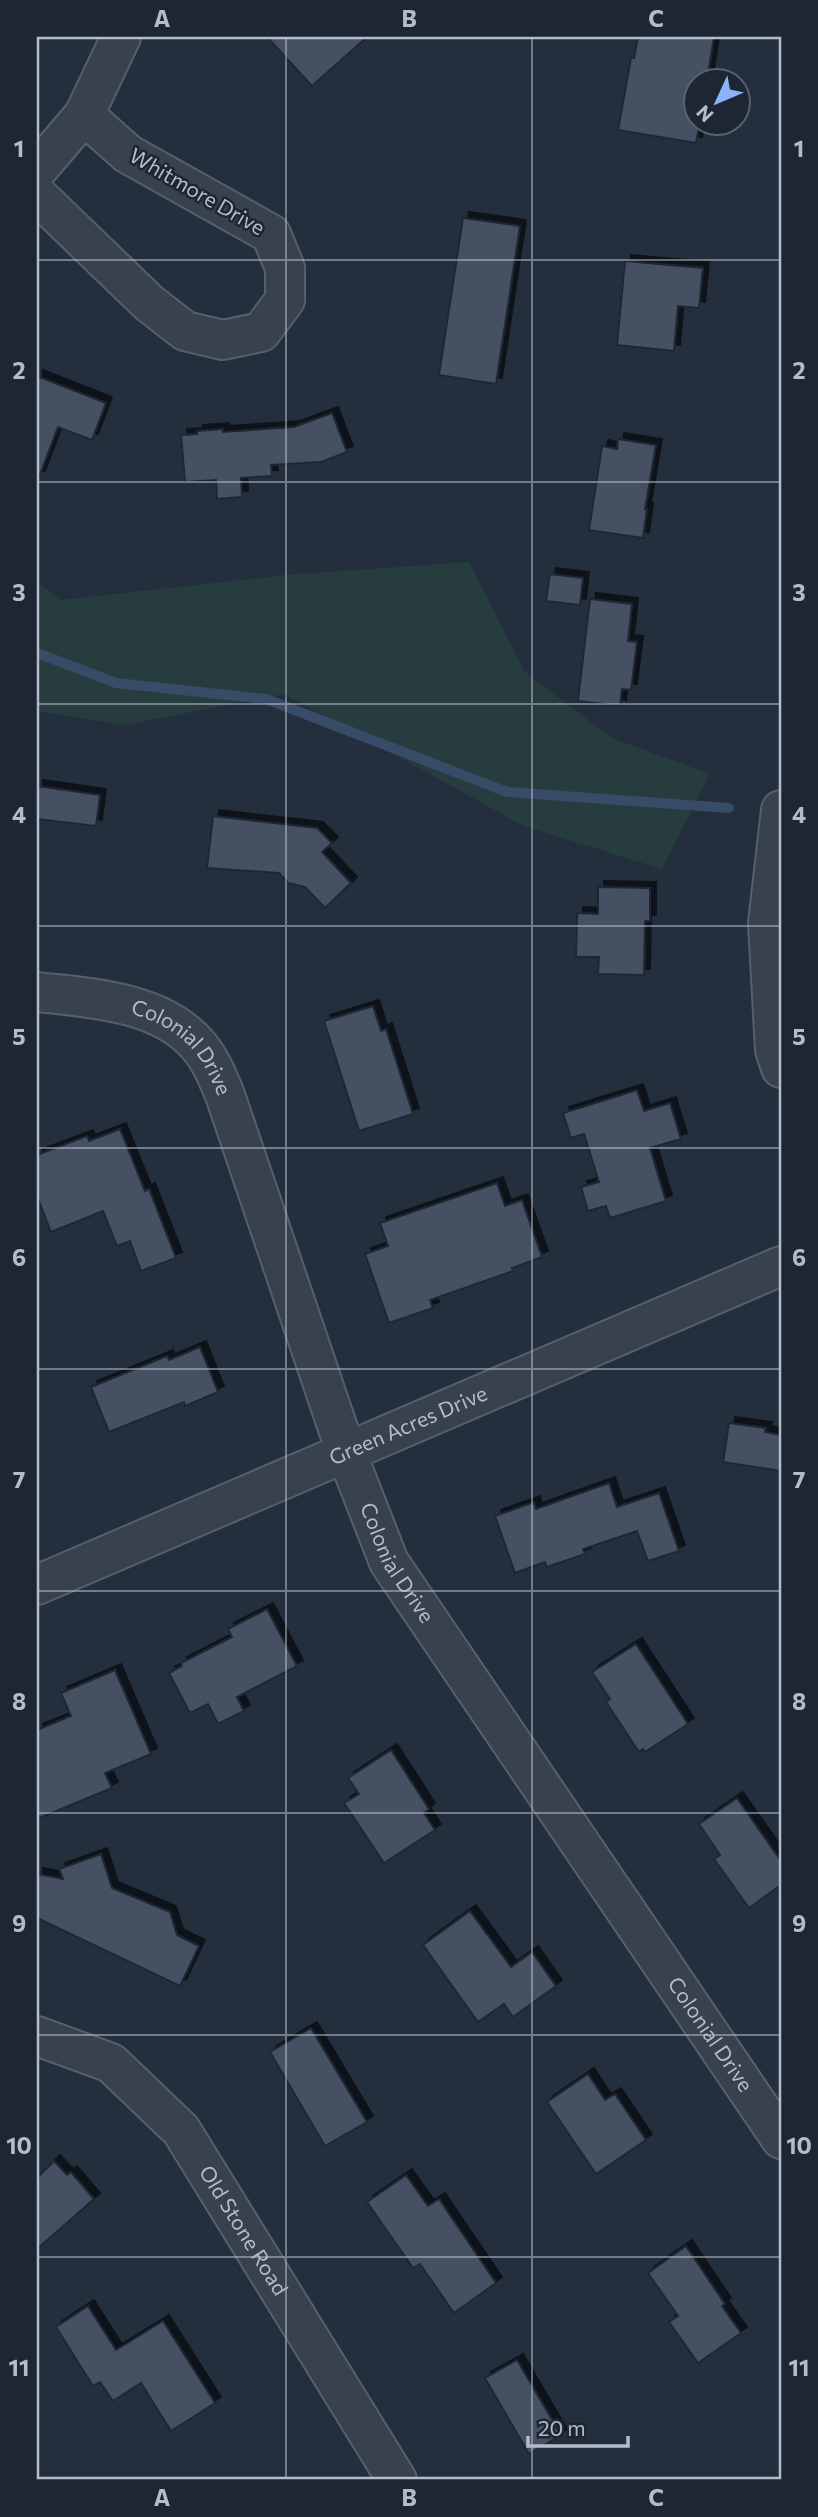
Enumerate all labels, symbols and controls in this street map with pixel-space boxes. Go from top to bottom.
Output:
text: A [154,4,171,32]
text: B [401,4,417,32]
text: C [648,4,664,32]
north arrow [682,66,752,136]
text: N [691,101,718,127]
text: 1 [14,134,24,162]
text: 1 [794,134,804,162]
street label: Whitmore Drive [126,142,270,240]
text: 2 [12,356,26,384]
text: 2 [792,356,806,384]
text: 3 [12,578,26,606]
text: 3 [792,578,806,606]
text: 4 [12,800,26,828]
text: 4 [792,800,806,828]
street label: Colonial Drive [129,993,238,1098]
text: 5 [12,1022,26,1050]
text: 5 [792,1022,806,1050]
text: 6 [12,1243,26,1271]
text: 6 [792,1243,806,1271]
street label: Green Acres Drive [325,1380,491,1469]
text: 7 [13,1465,25,1493]
text: 7 [793,1465,805,1493]
street label: Colonial Drive [356,1499,440,1627]
text: 8 [12,1687,26,1715]
text: 8 [792,1687,806,1715]
text: 9 [12,1909,26,1937]
text: 9 [792,1909,806,1937]
street label: Colonial Drive [663,1971,759,2096]
text: 10 [6,2131,32,2159]
text: 10 [786,2131,812,2159]
street label: Old Stone Road [195,2160,294,2299]
text: 11 [9,2353,29,2381]
text: 11 [789,2353,809,2381]
scale bar [528,2405,627,2449]
text: 20 m [538,2415,586,2440]
text: A [154,2483,171,2511]
text: B [401,2483,417,2511]
text: C [648,2483,664,2511]

